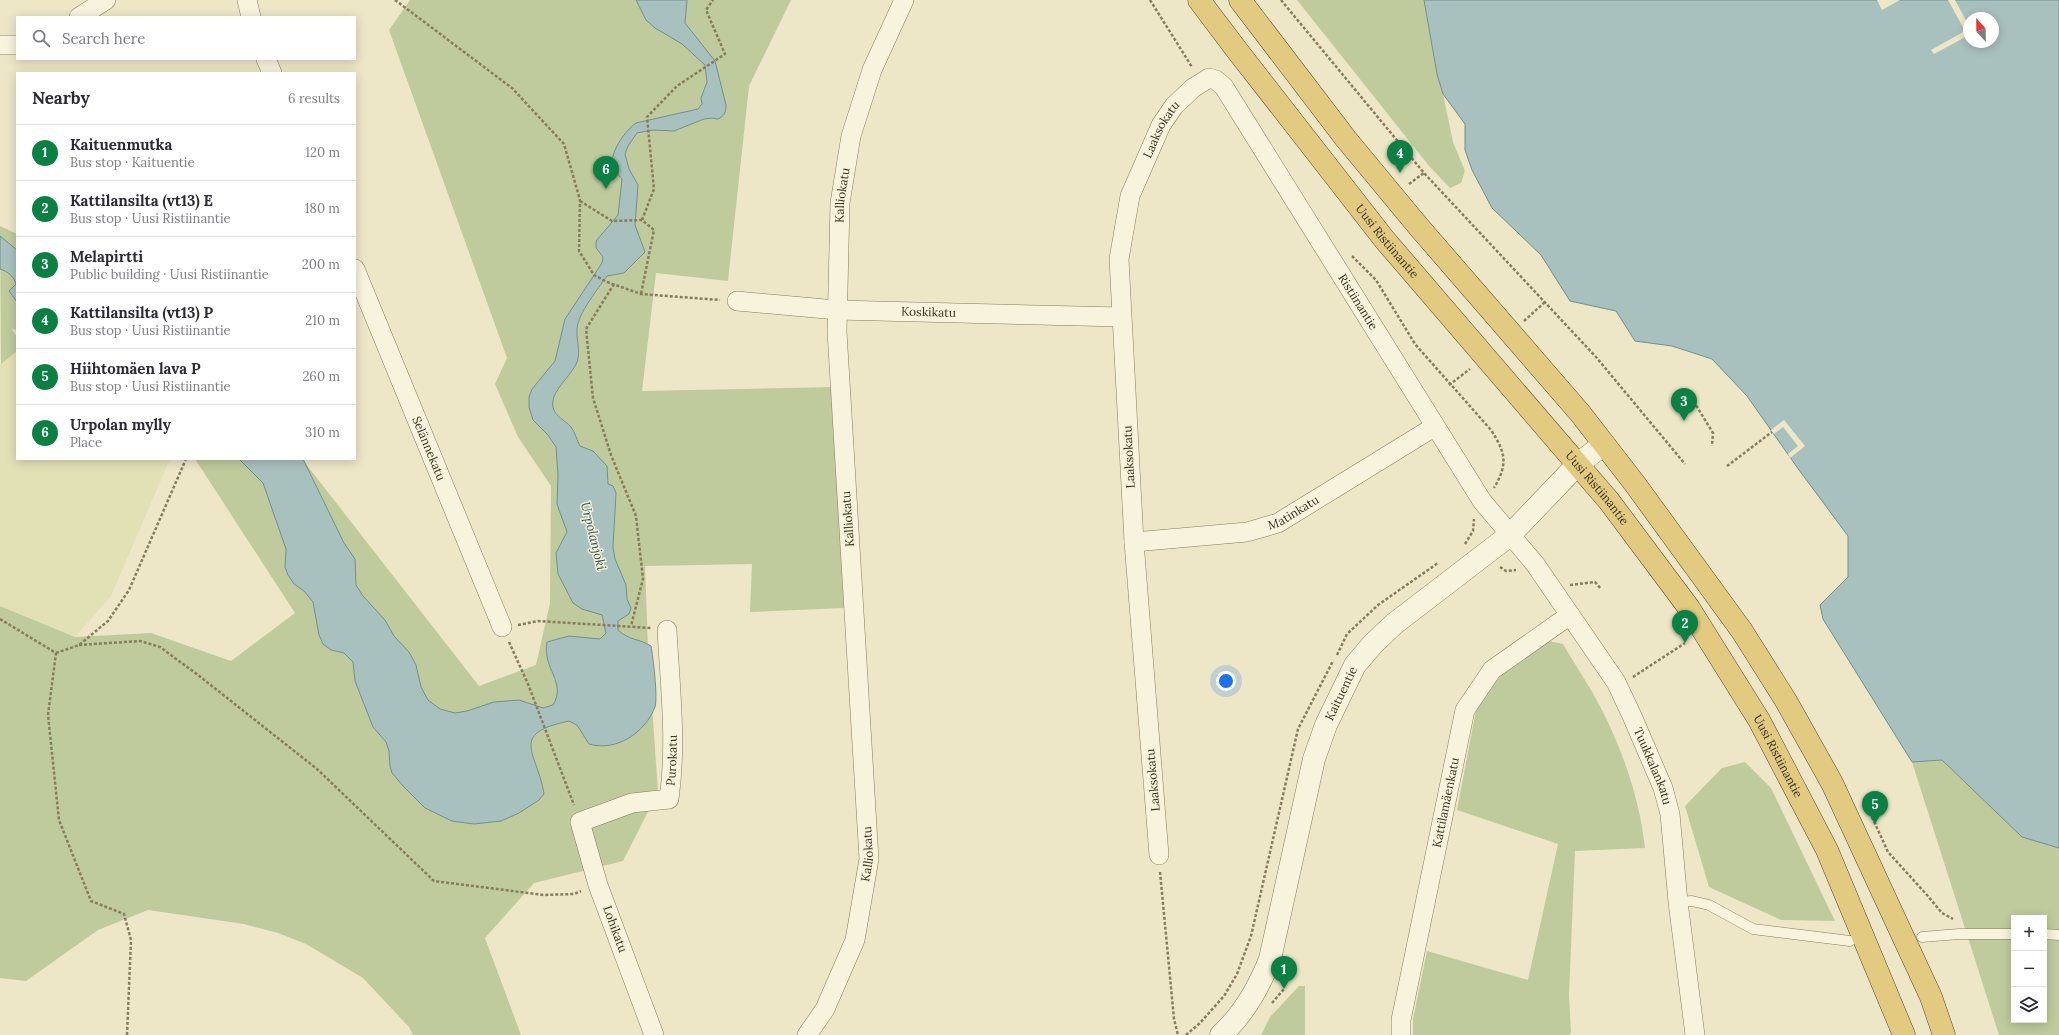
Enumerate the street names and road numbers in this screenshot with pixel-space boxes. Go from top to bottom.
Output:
street label: Laaksokatu [1140,97,1182,160]
street label: Kalliokatu [832,166,853,223]
street label: Uusi Ristiinantie [1353,201,1423,281]
street label: Ristiinantie [1335,271,1382,333]
street label: Koskikatu [901,304,956,320]
street label: Selännekatu [409,414,449,483]
street label: Laaksokatu [1119,425,1138,489]
street label: Uusi Ristiinantie [1562,448,1633,528]
street label: Kalliokatu [838,491,857,547]
street label: Matinkatu [1266,492,1321,533]
street label: Kaituentie [1321,663,1360,723]
street label: Uusi Ristiinantie [1750,712,1806,800]
street label: Tuukkalankatu [1631,725,1675,806]
street label: Purokatu [663,735,680,786]
street label: Laaksokatu [1142,748,1163,812]
street label: Kattilamäenkatu [1429,756,1462,849]
street label: Kalliokatu [857,826,876,883]
street label: Lohikatu [600,903,631,954]

